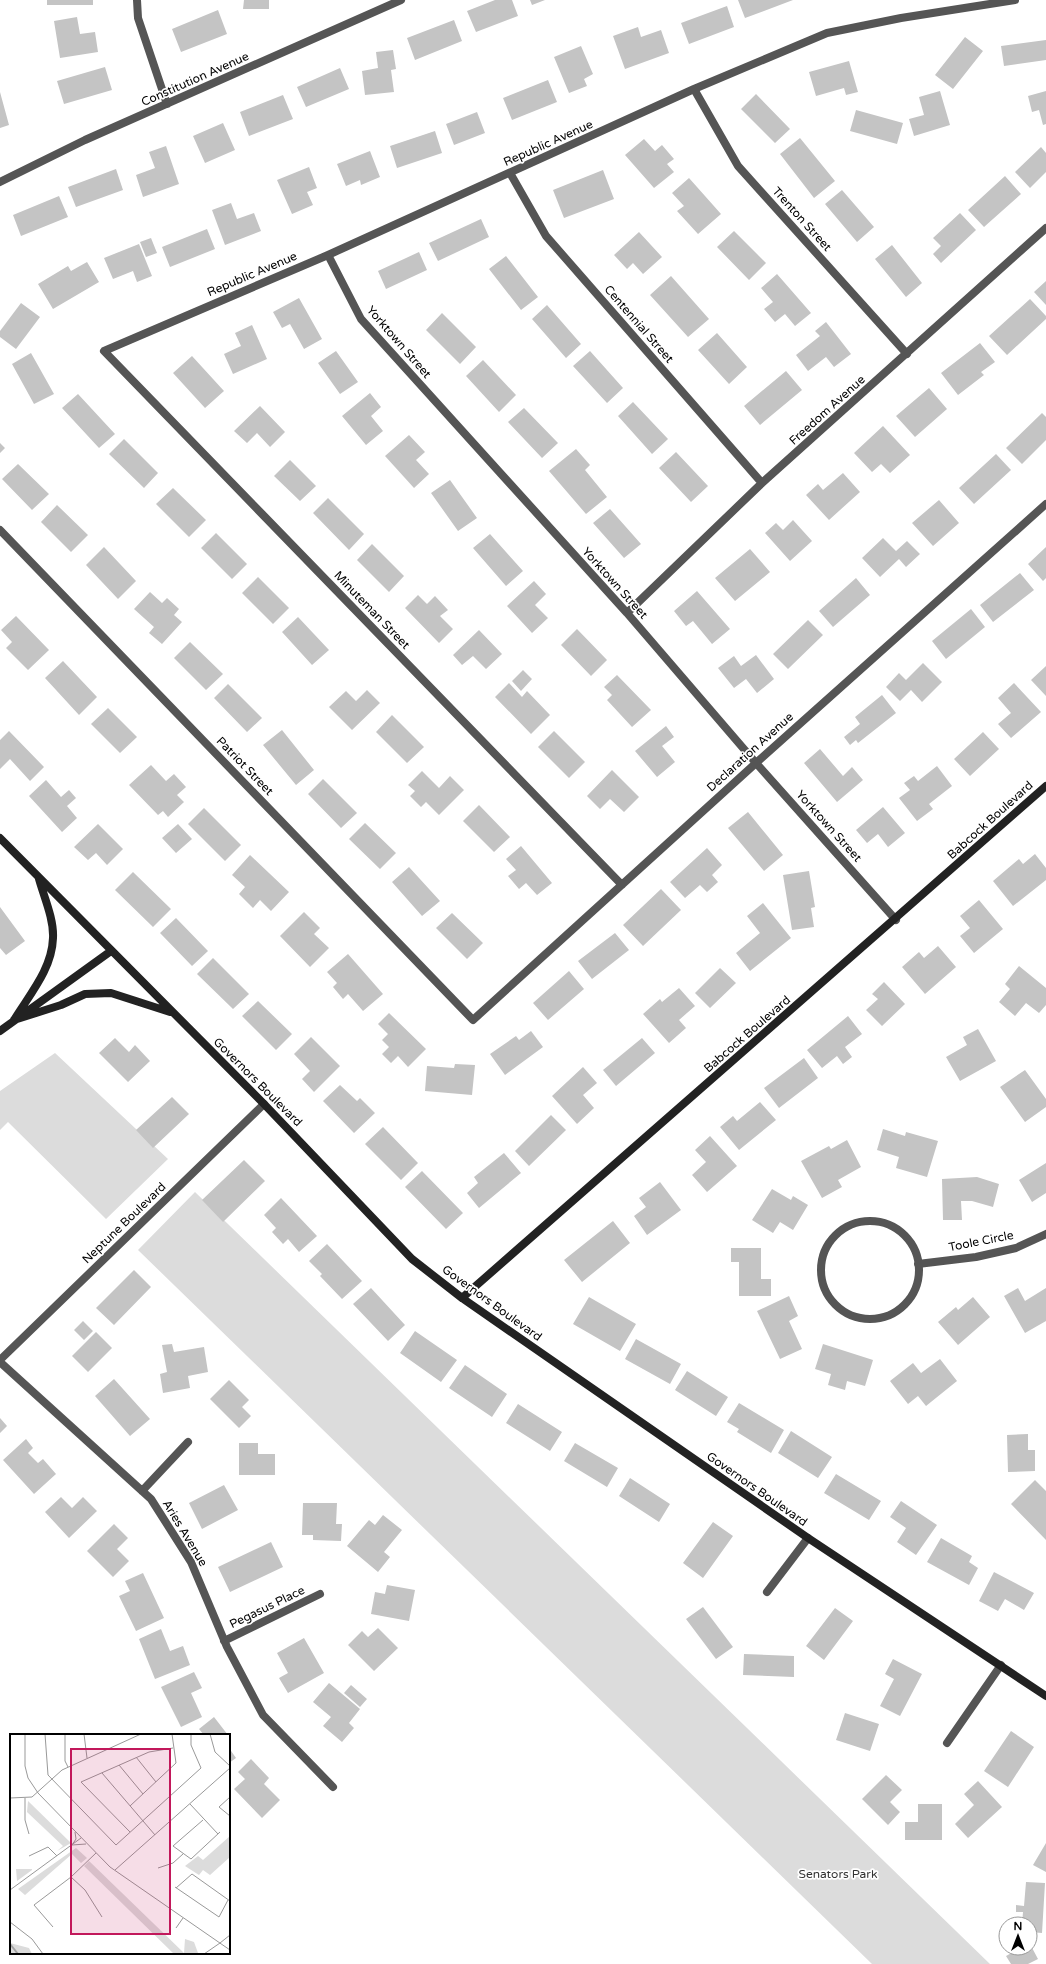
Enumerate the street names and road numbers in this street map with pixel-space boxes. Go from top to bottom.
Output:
street label: Constitution Avenue [139,49,251,109]
street label: Republic Avenue [501,117,595,169]
street label: Trenton Street [770,184,835,254]
street label: Republic Avenue [205,249,299,299]
street label: Centennial Street [602,282,677,366]
street label: Yorktown Street [364,303,434,381]
street label: Freedom Avenue [786,372,868,448]
street label: Yorktown Street [579,544,651,622]
street label: Minuteman Street [331,568,413,652]
street label: Declaration Avenue [704,709,796,794]
street label: Patriot Street [214,734,277,798]
street label: Babcock Boulevard [944,778,1036,862]
street label: Yorktown Street [793,787,865,865]
street label: Babcock Boulevard [701,993,793,1075]
street label: Governors Boulevard [211,1035,305,1129]
street label: Neptune Boulevard [79,1180,169,1266]
street label: Toole Circle [947,1228,1015,1254]
street label: Governors Boulevard [439,1262,545,1344]
street label: Governors Boulevard [704,1449,810,1529]
street label: Aries Avenue [160,1497,210,1569]
street label: Pegasus Place [227,1583,307,1631]

